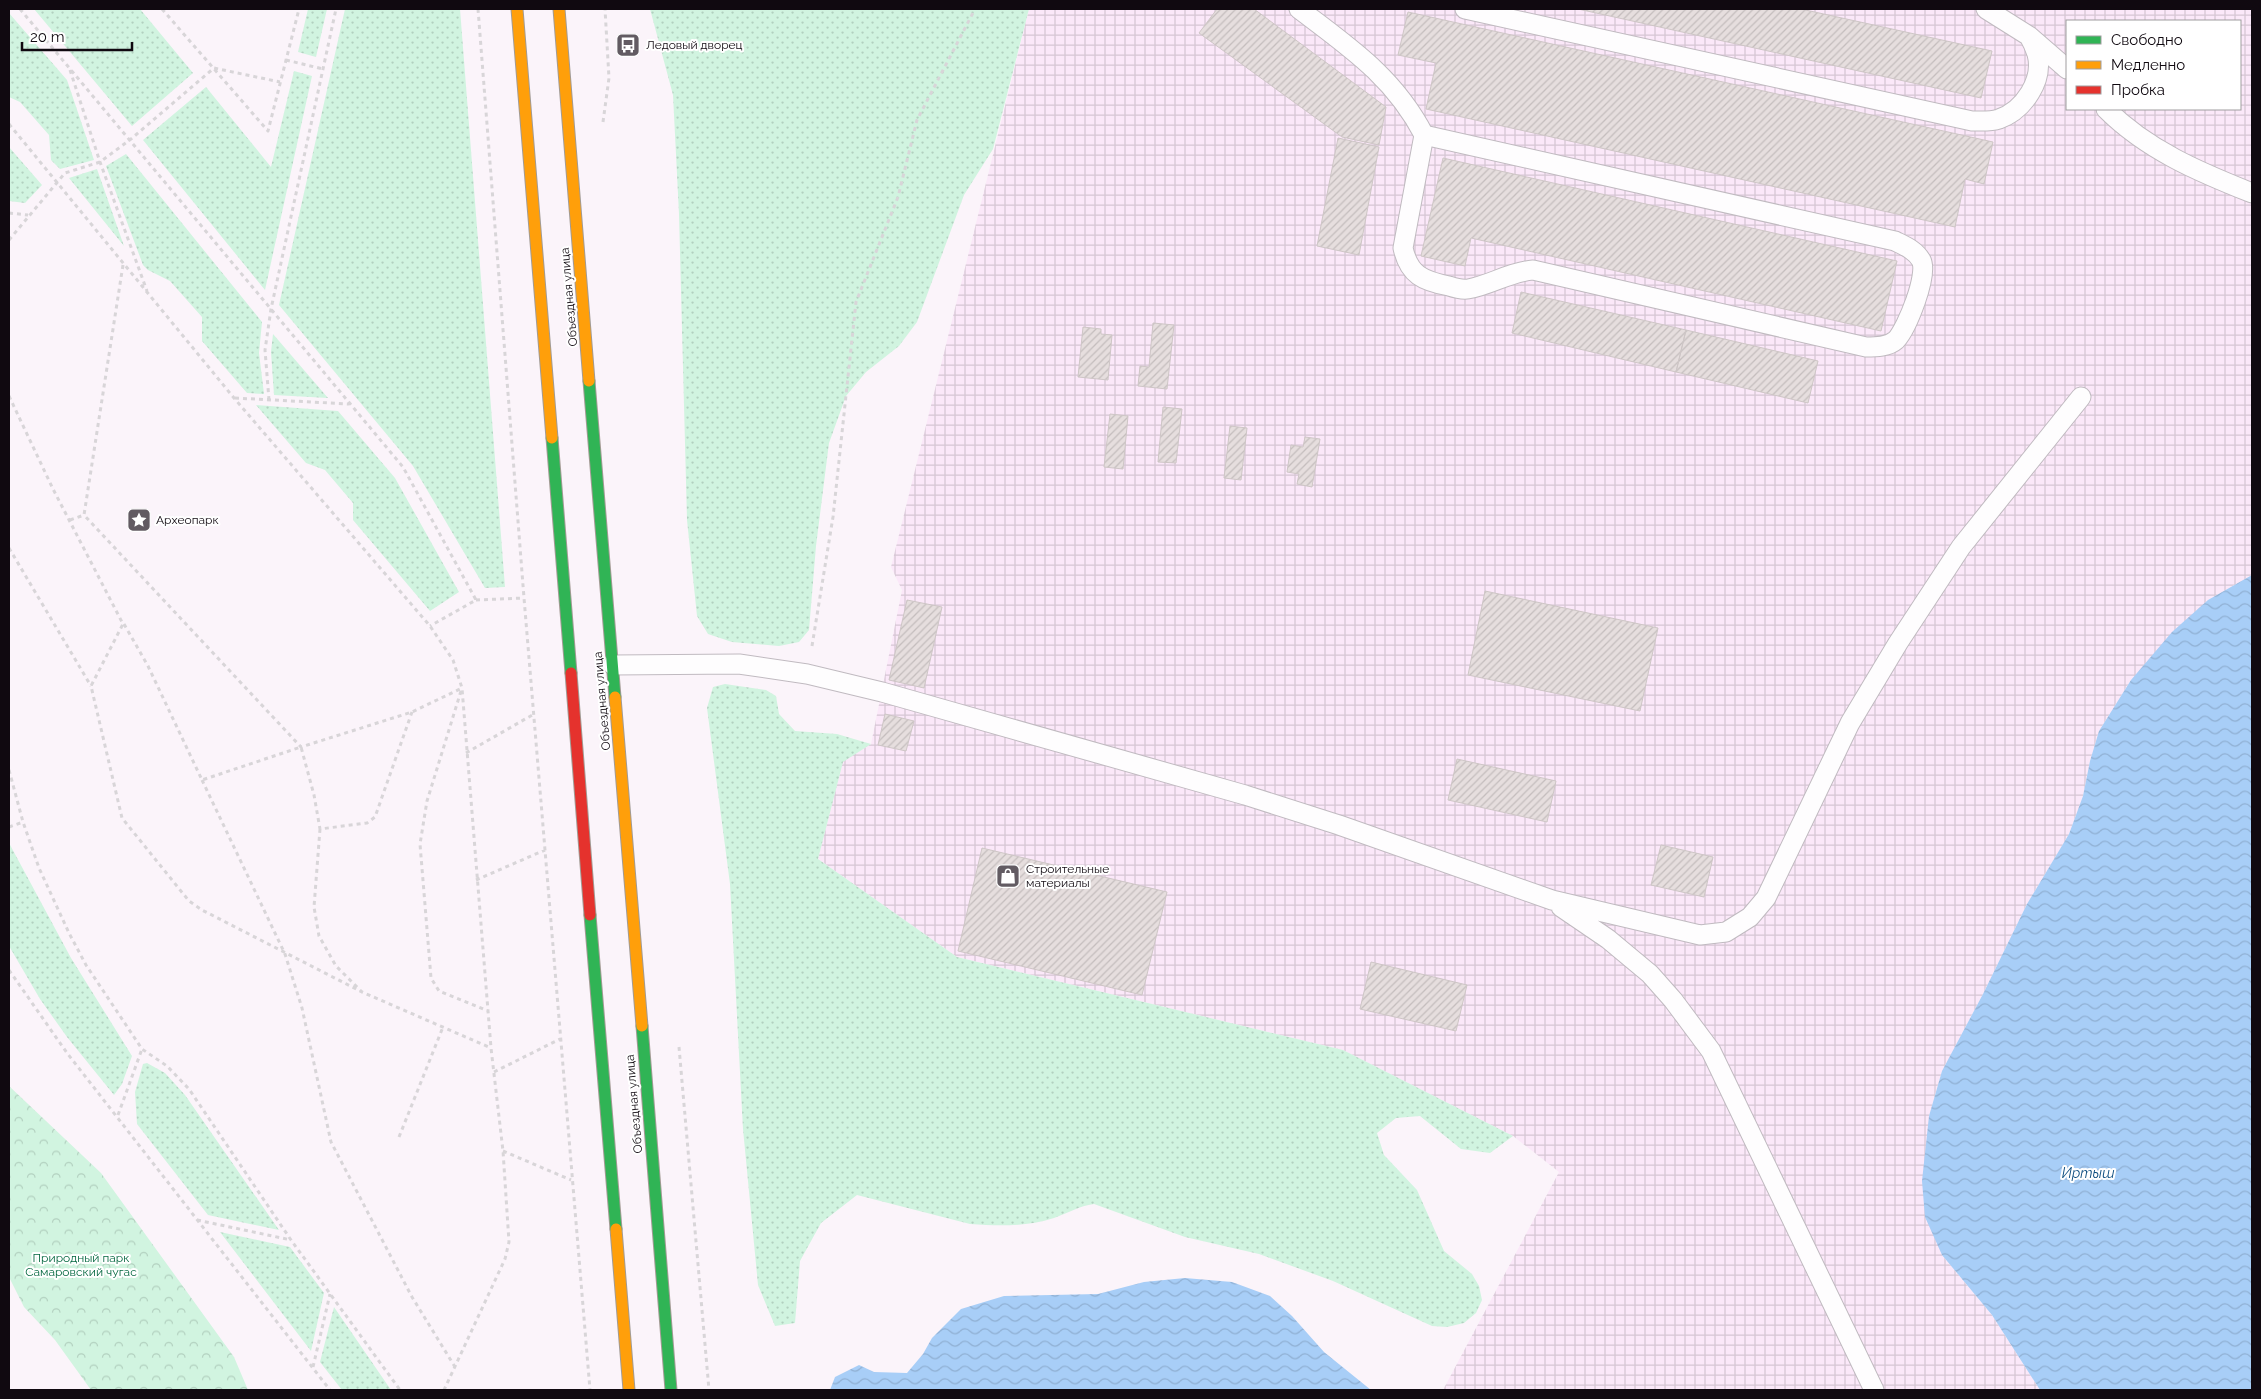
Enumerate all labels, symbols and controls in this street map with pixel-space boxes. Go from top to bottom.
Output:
scale bar [22,20,132,52]
legend [2066,20,2241,110]
text: 20 m [30,28,65,46]
text: Свободно [2111,31,2183,49]
bus stop icon: Ледовый дворец [615,32,641,58]
place label: Ледовый дворец [646,38,743,52]
text: Медленно [2111,56,2185,74]
text: Пробка [2111,81,2165,99]
street label: Объездная улица [558,247,580,347]
place icon: Археопарк [126,507,152,533]
place label: Археопарк [156,513,219,527]
street label: Объездная улица [591,651,613,751]
place label: Строительные материалы [1026,862,1109,890]
shop icon: Строительные материалы [995,863,1021,889]
street label: Объездная улица [623,1054,645,1154]
water label: Иртыш [2062,1165,2115,1181]
park label: Природный парк Самаровский чугас [25,1251,137,1279]

